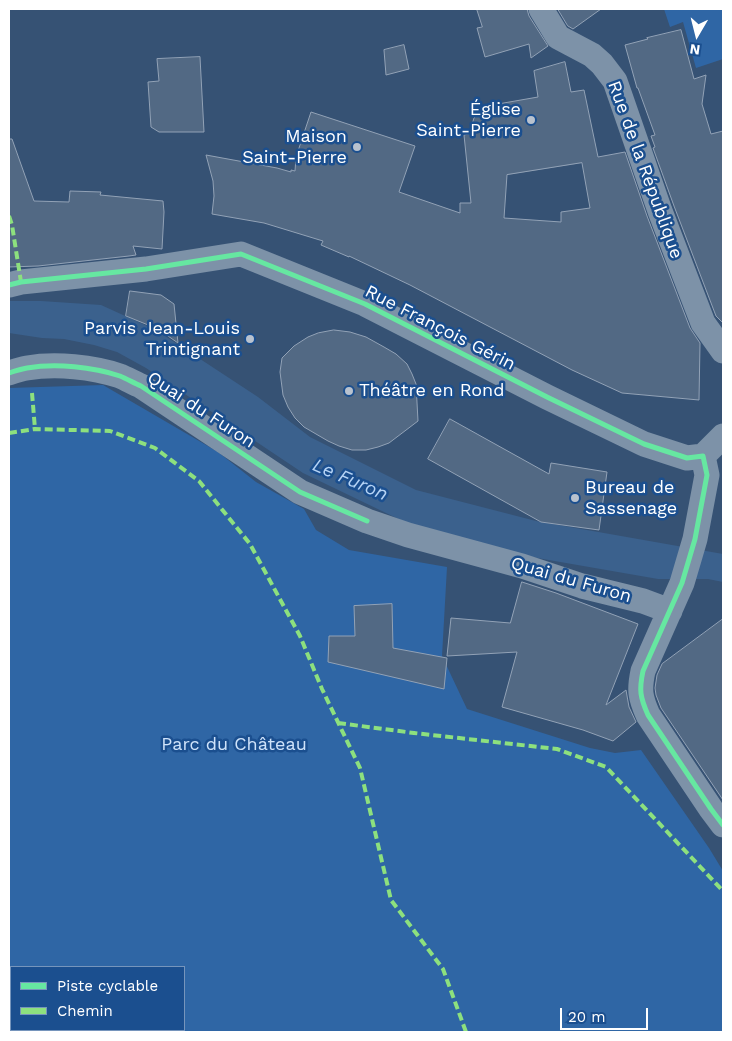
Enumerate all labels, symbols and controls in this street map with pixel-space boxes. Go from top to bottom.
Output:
north arrow [672,10,722,60]
text: N [689,41,701,58]
street label: Rue de la République [603,78,687,262]
place label: Église Saint-Pierre [416,99,521,142]
marker: Église Saint-Pierre [525,114,537,126]
place label: Maison Saint-Pierre [242,126,347,168]
marker: Maison Saint-Pierre [351,141,363,153]
street label: Rue François Gérin [361,281,519,375]
place label: Parvis Jean-Louis Trintignant [84,318,240,360]
marker: Parvis Jean-Louis Trintignant [244,333,256,345]
street label: Quai du Furon [143,367,259,453]
place label: Théâtre en Rond [359,380,505,402]
marker: Théâtre en Rond [343,385,355,397]
water label: Le Furon [309,454,391,506]
place label: Bureau de Sassenage [585,477,677,520]
marker: Bureau de Sassenage [569,492,581,504]
street label: Quai du Furon [508,552,634,608]
park label: Parc du Château [161,734,307,756]
legend [10,966,185,1031]
text: Piste cyclable [57,977,158,995]
scale bar [562,998,650,1030]
text: Chemin [57,1002,113,1020]
text: 20 m [568,1008,606,1026]

